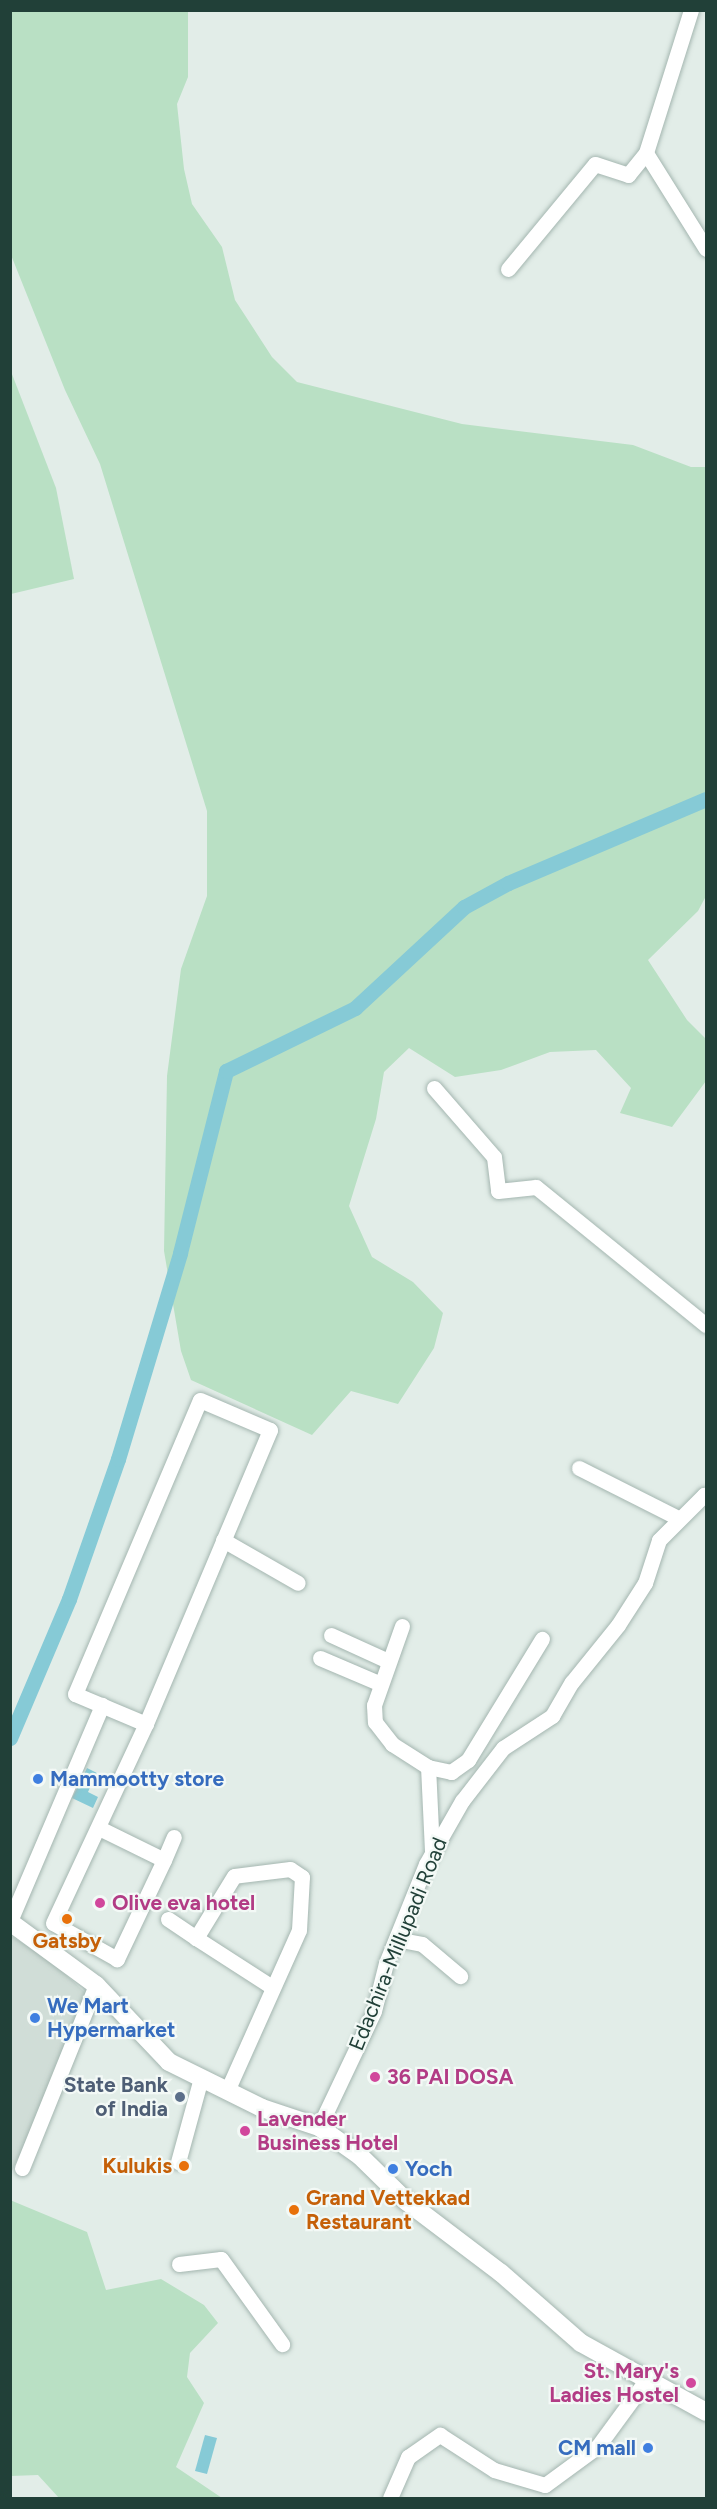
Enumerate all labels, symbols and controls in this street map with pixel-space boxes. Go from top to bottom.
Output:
place label: Mammootty store [50,1766,224,1792]
marker: Mammootty store [31,1772,45,1786]
street label: Edachira-Millupadi Road [344,1834,452,2054]
place label: Olive eva hotel [112,1890,255,1916]
marker: Olive eva hotel [93,1896,107,1910]
marker: Gatsby [60,1912,74,1926]
place label: Gatsby [32,1928,102,1954]
place label: We Mart Hypermarket [47,1993,175,2043]
marker: We Mart Hypermarket [28,2011,42,2025]
place label: 36 PAI DOSA [387,2064,514,2090]
marker: 36 PAI DOSA [368,2070,382,2084]
place label: State Bank of India [64,2072,168,2122]
marker: State Bank of India [173,2090,187,2104]
place label: Lavender Business Hotel [257,2106,398,2156]
marker: Lavender Business Hotel [238,2124,252,2138]
place label: Kulukis [103,2153,172,2179]
place label: Yoch [405,2156,452,2182]
marker: Kulukis [177,2159,191,2173]
marker: Yoch [386,2162,400,2176]
place label: Grand Vettekkad Restaurant [306,2185,470,2235]
marker: Grand Vettekkad Restaurant [287,2203,301,2217]
place label: St. Mary's Ladies Hostel [549,2358,679,2408]
marker: St. Mary's Ladies Hostel [684,2376,698,2390]
place label: CM mall [558,2435,636,2461]
marker: CM mall [641,2441,655,2455]

